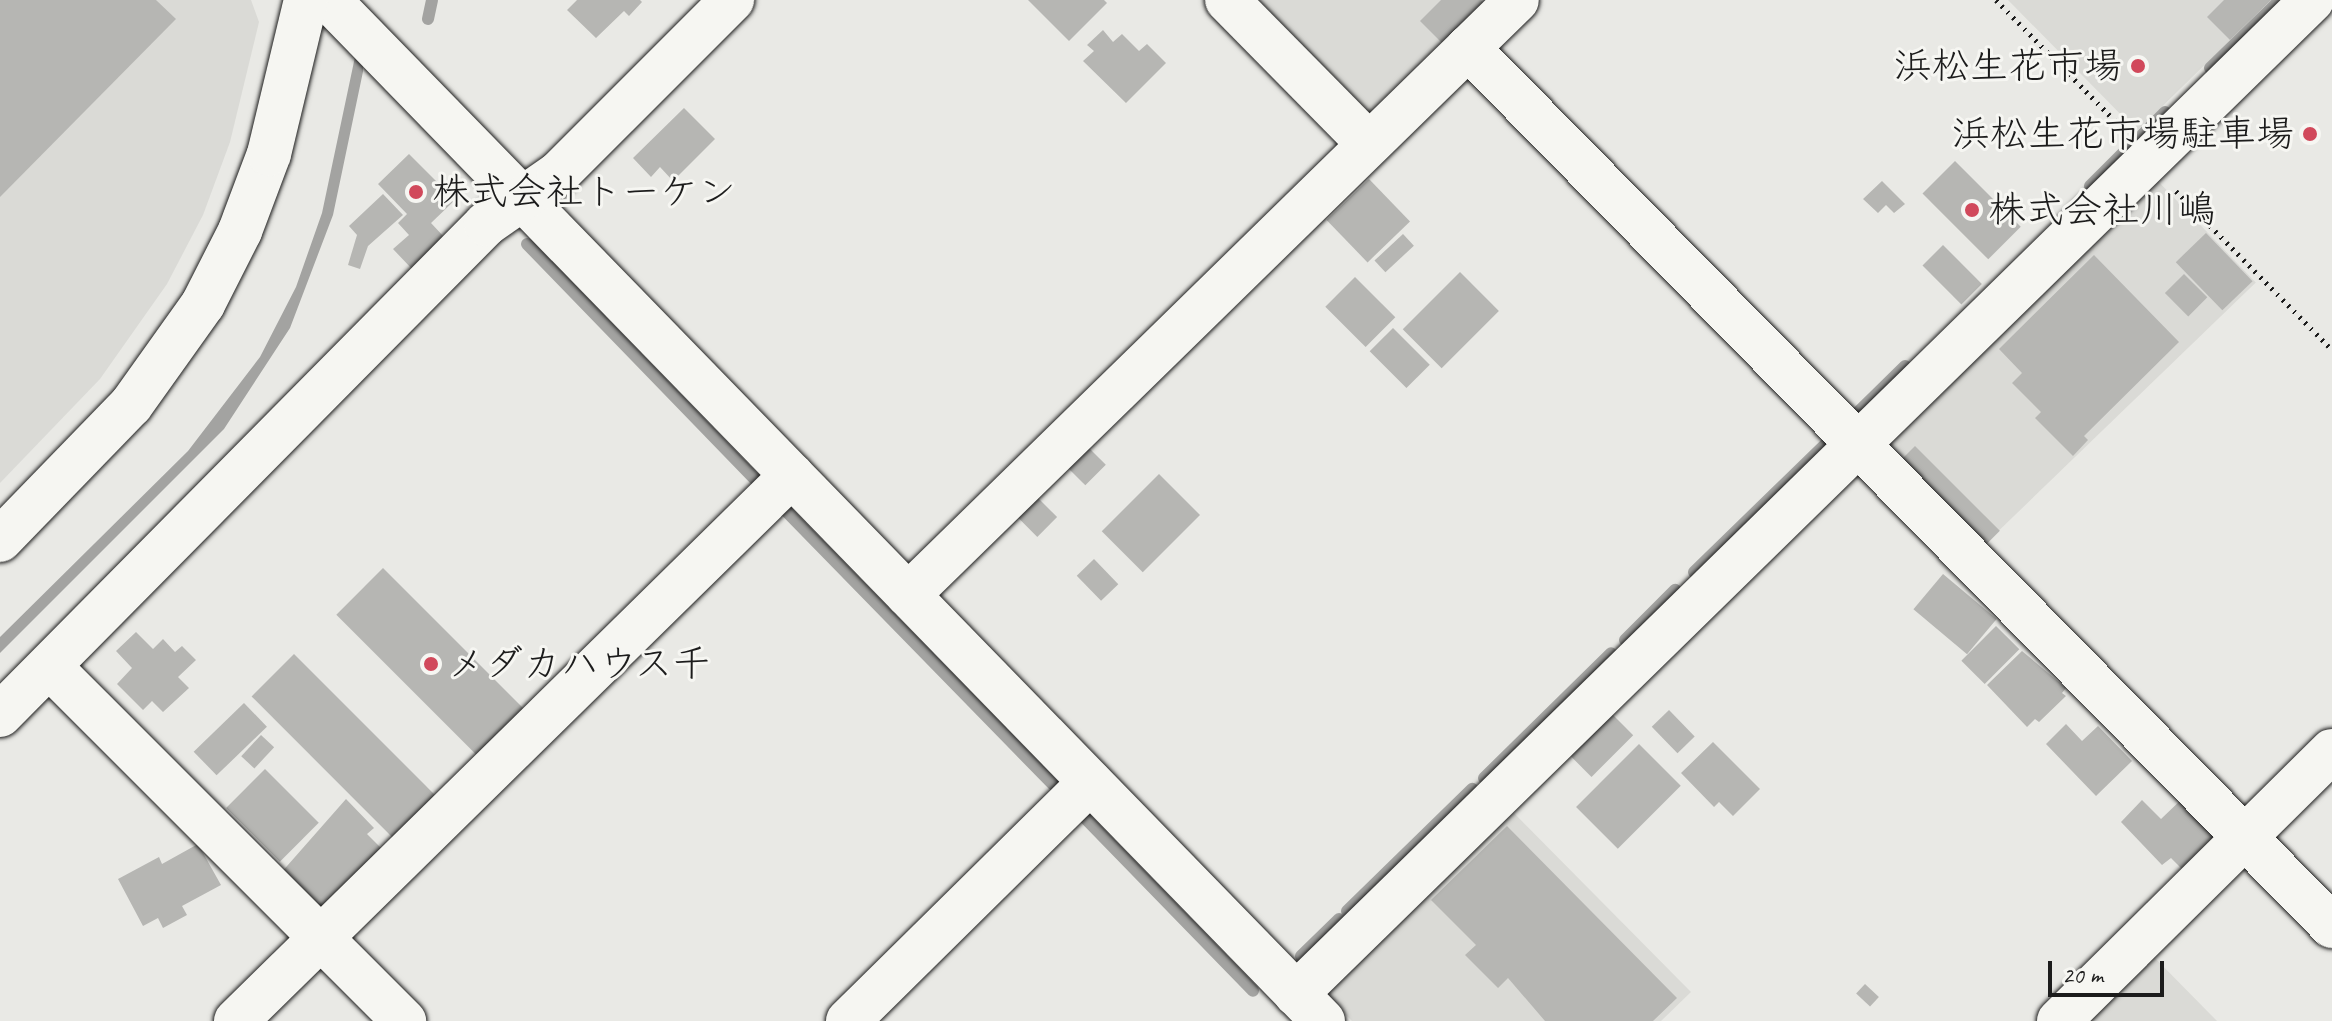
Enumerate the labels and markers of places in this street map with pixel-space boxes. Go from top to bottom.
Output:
place label: 浜松生花市場 [1894,43,2122,89]
marker: 浜松生花市場 [2129,57,2147,75]
place label: 浜松生花市場駐車場 [1952,111,2294,157]
marker: 浜松生花市場駐車場 [2301,125,2319,143]
place label: 株式会社トーケン [432,169,736,215]
marker: 株式会社トーケン [407,183,425,201]
place label: 株式会社川嶋 [1988,187,2216,233]
marker: 株式会社川嶋 [1963,201,1981,219]
place label: メダカハウス千 [447,641,713,687]
marker: メダカハウス千 [422,655,440,673]

